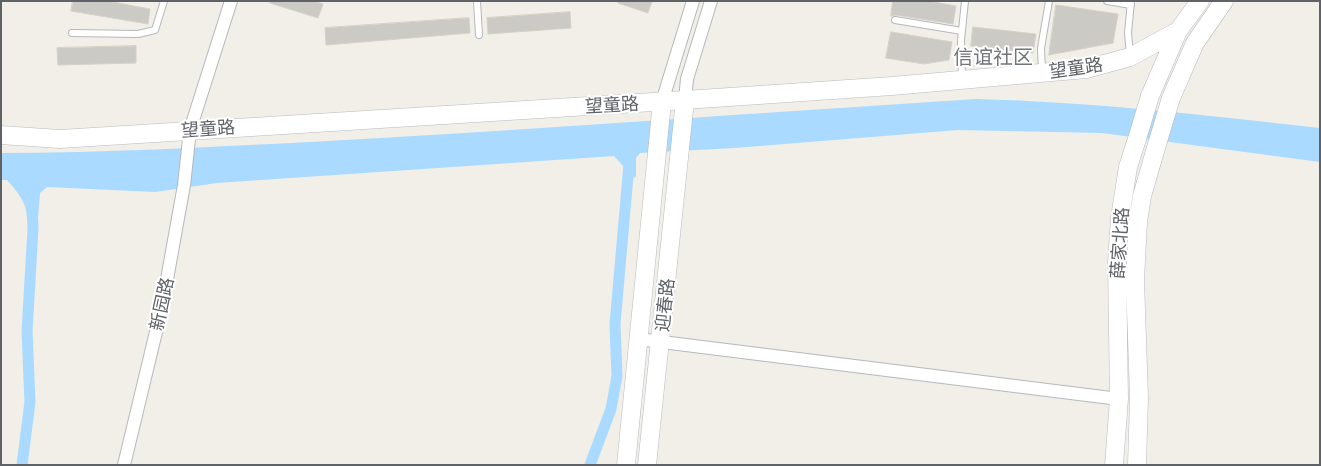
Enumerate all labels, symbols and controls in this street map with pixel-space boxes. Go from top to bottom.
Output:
district label: 信谊社区 [953,45,1033,69]
street label: 望童路 [1048,54,1104,82]
street label: 望童路 [584,93,640,117]
street label: 望童路 [180,116,236,142]
street label: 薛家北路 [1107,206,1133,280]
street label: 新园路 [146,275,178,333]
street label: 迎春路 [651,277,679,333]

